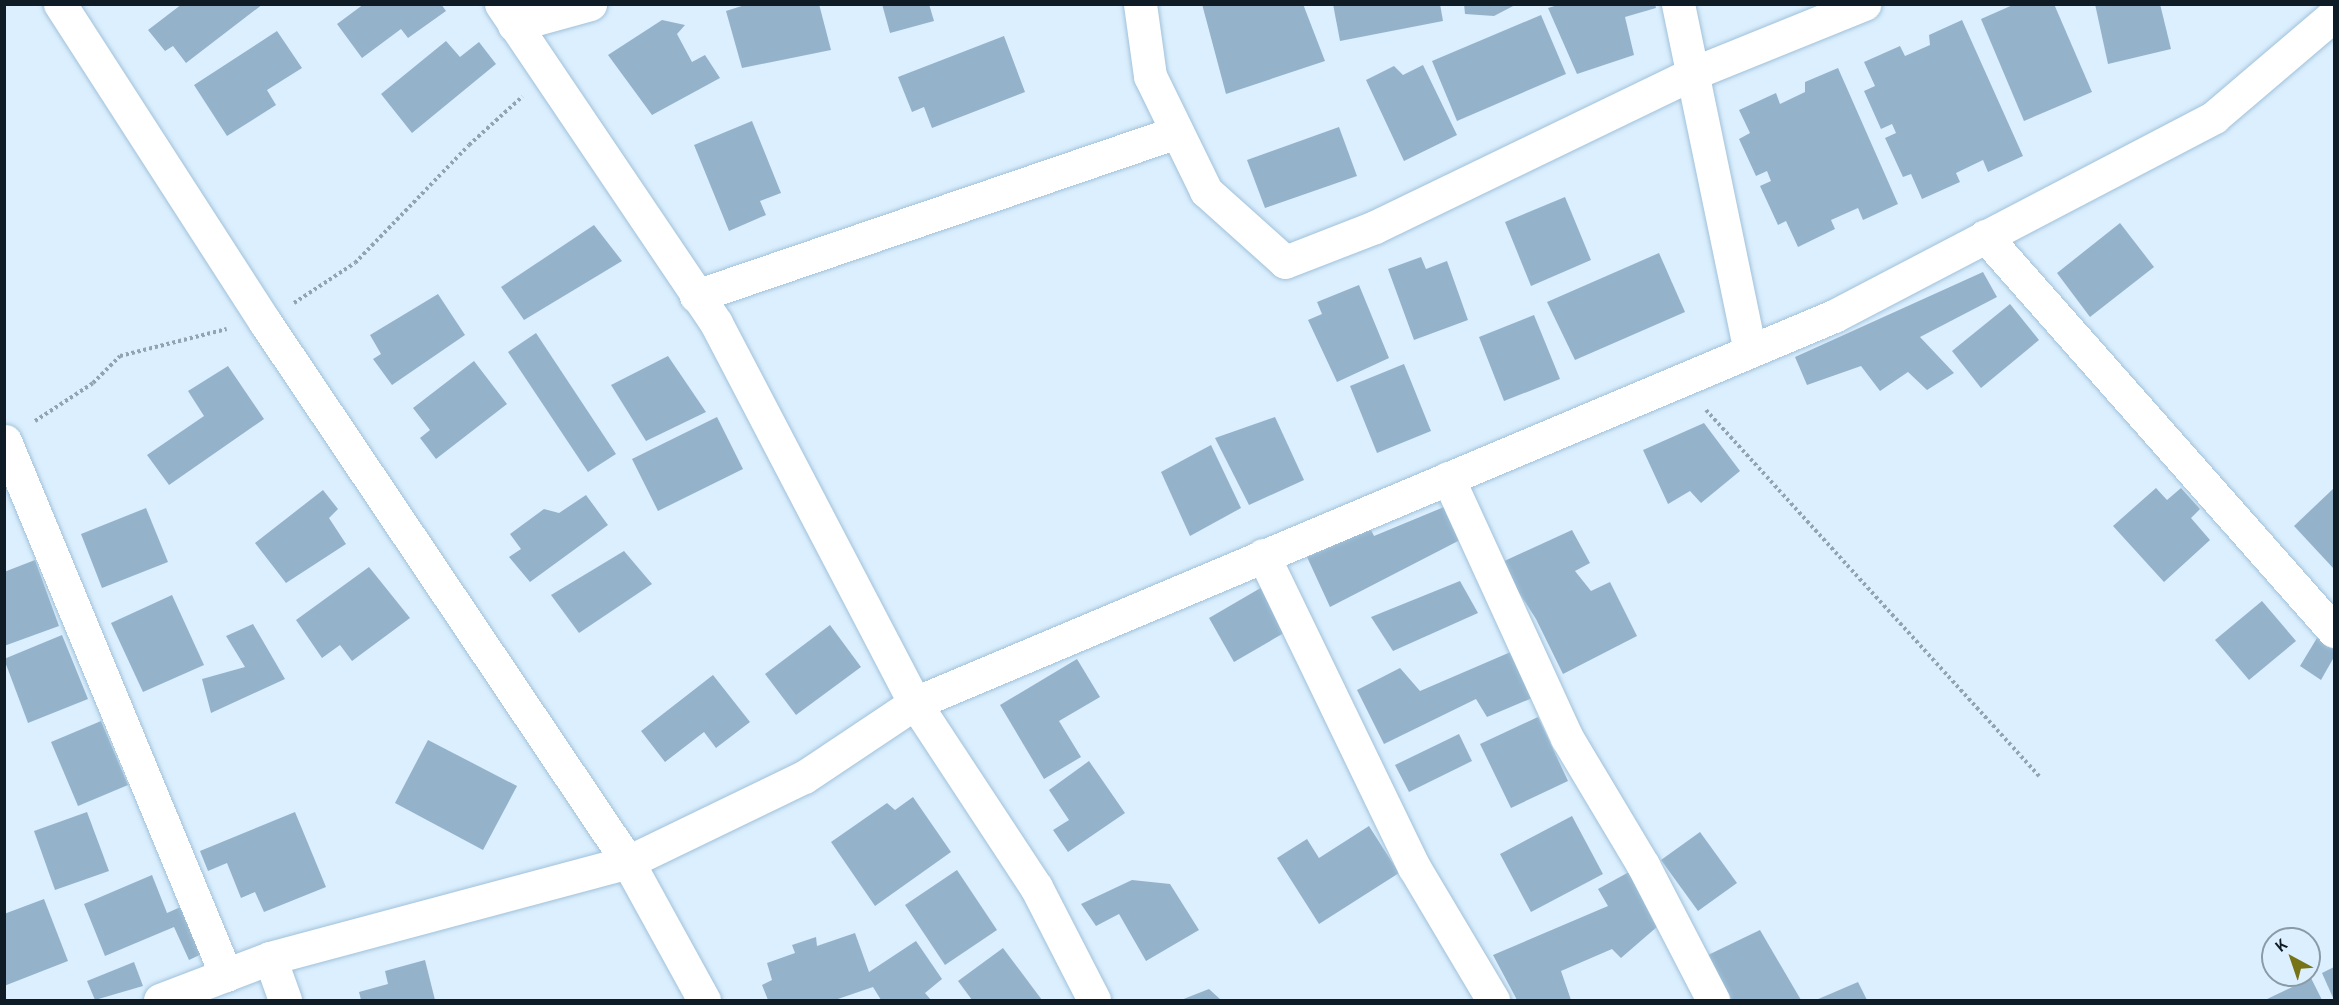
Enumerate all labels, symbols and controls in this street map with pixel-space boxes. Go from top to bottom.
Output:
north arrow [2261,927,2321,987]
text: K [2270,933,2291,956]

